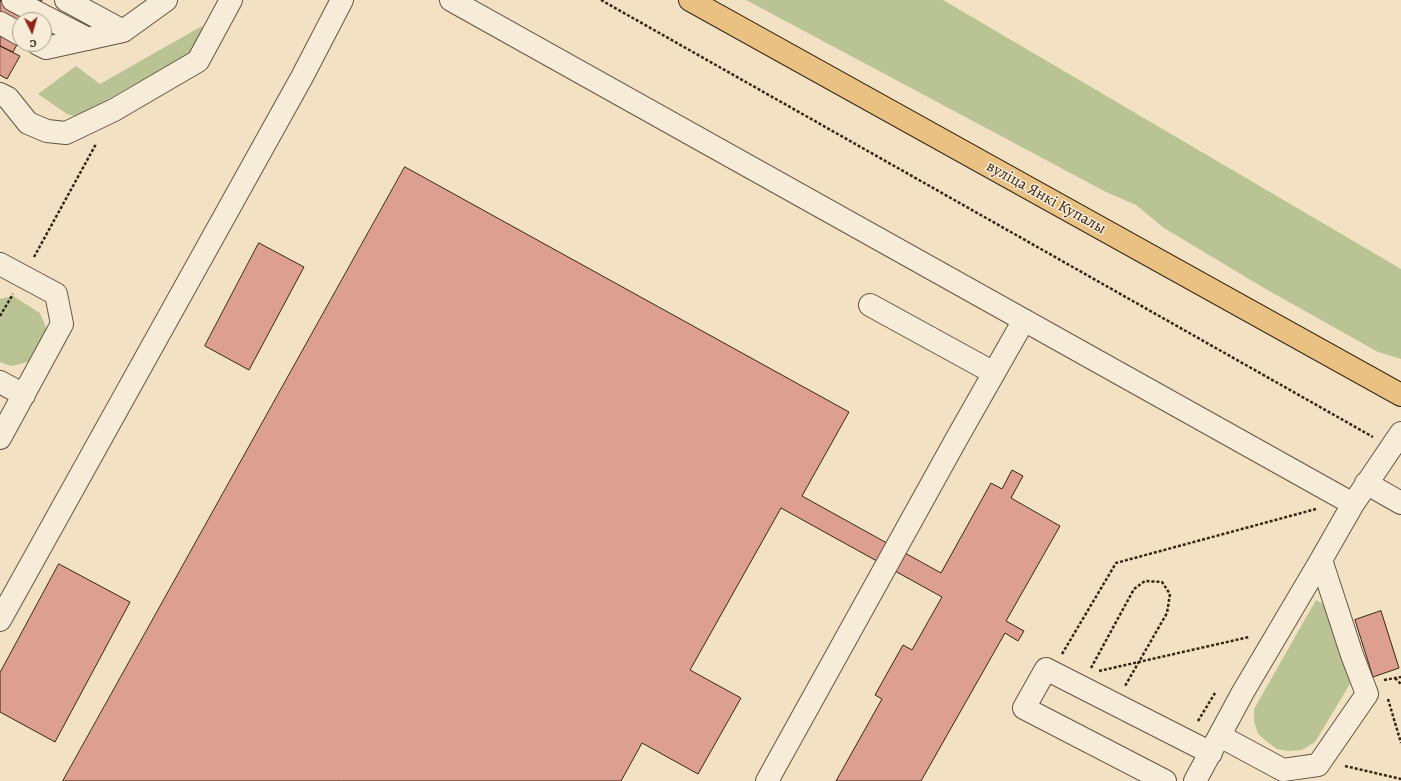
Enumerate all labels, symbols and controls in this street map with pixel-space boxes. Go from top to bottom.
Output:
north arrow [12,12,52,52]
text: С [29,36,37,51]
street label: вуліца Янкі Купалы [983,157,1109,239]

